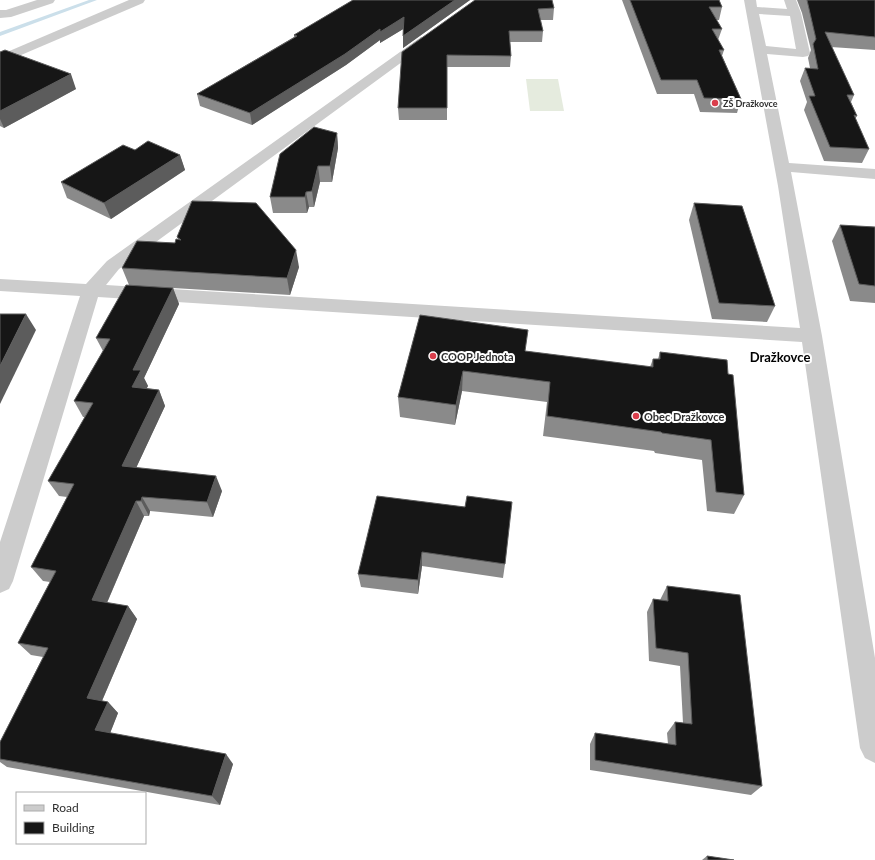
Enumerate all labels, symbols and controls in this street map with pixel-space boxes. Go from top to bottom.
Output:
marker: ZŠ Dražkovce [710,98,720,108]
place label: ZŠ Dražkovce [723,98,778,109]
district label: Dražkovce [750,349,810,365]
place label: COOP Jednota [441,350,514,363]
marker: COOP Jednota [428,351,438,361]
place label: Obec Dražkovce [644,410,724,423]
marker: Obec Dražkovce [631,411,641,421]
legend [16,792,146,844]
text: Road [52,800,79,815]
text: Building [52,820,95,835]

